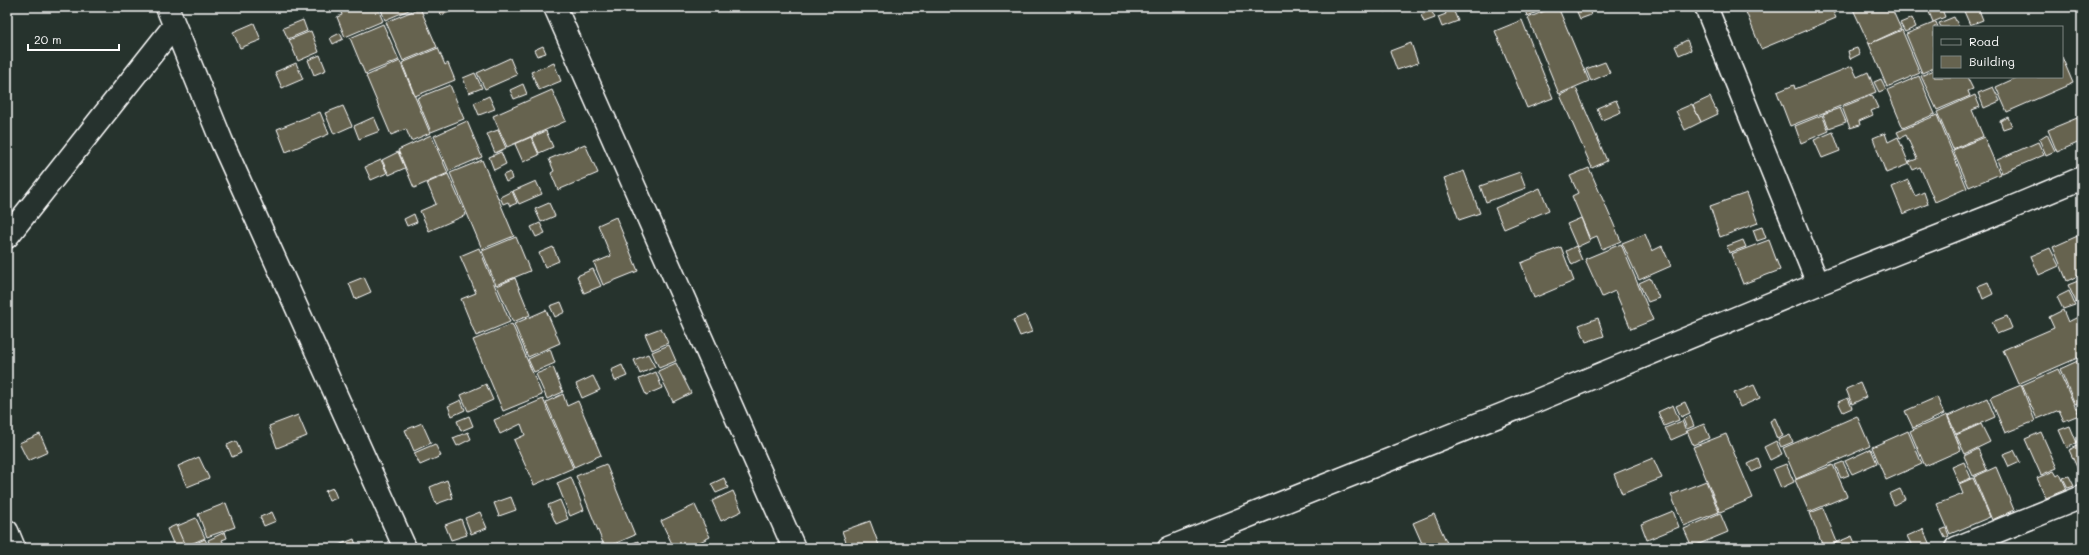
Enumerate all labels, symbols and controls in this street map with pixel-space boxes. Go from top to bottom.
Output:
scale bar [28,26,119,52]
legend [1933,26,2063,78]
text: 20 m [34,31,62,47]
text: Road [1969,33,1999,49]
text: Building [1969,53,2015,69]

